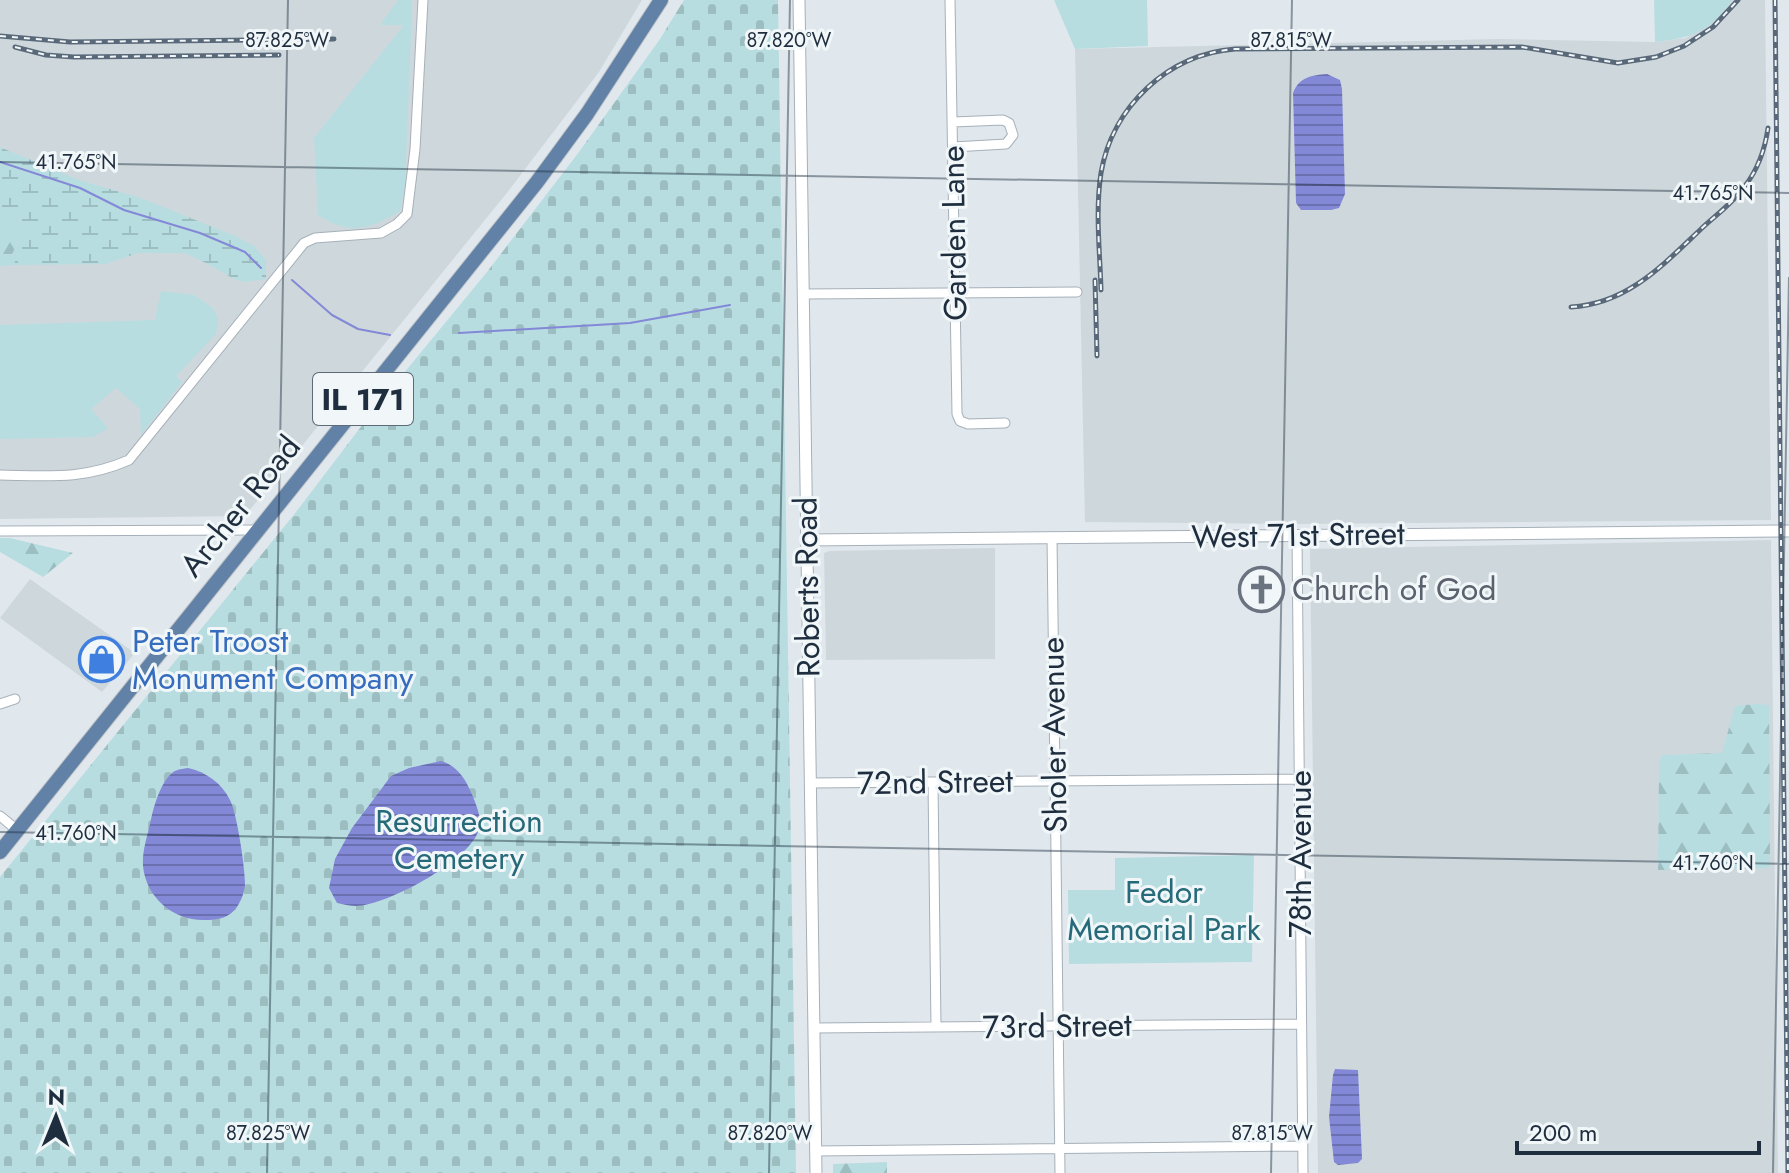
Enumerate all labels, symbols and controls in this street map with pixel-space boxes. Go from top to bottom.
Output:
text: 87.825°W [245,26,329,55]
text: 87.820°W [747,26,832,55]
text: 87.815°W [1250,26,1332,55]
street label: Garden Lane [929,145,979,321]
text: 41.765°N [35,148,117,177]
text: 41.765°N [1672,179,1754,208]
road number: IL 171 [313,373,413,425]
street label: Archer Road [169,426,311,586]
street label: Roberts Road [782,496,832,678]
street label: West 71st Street [1191,510,1405,560]
church icon: Church of God [1237,565,1285,613]
place label: Church of God [1292,566,1496,612]
place label: Peter Troost Monument Company [132,618,414,701]
shop icon: Peter Troost Monument Company [77,635,125,683]
street label: Sholer Avenue [1029,637,1079,833]
street label: 72nd Street [857,758,1014,806]
street label: 78th Avenue [1277,770,1323,938]
park label: Resurrection Cemetery [375,798,543,881]
text: 41.760°N [35,819,117,848]
text: 41.760°N [1672,849,1754,878]
park label: Fedor Memorial Park [1067,869,1262,952]
street label: 73rd Street [982,1002,1132,1050]
north arrow [16,1077,96,1157]
text: N [47,1081,65,1113]
scale bar [1517,1105,1759,1155]
text: 200 m [1529,1115,1597,1150]
text: 87.825°W [226,1119,310,1148]
text: 87.820°W [728,1119,813,1148]
text: 87.815°W [1231,1119,1313,1148]

